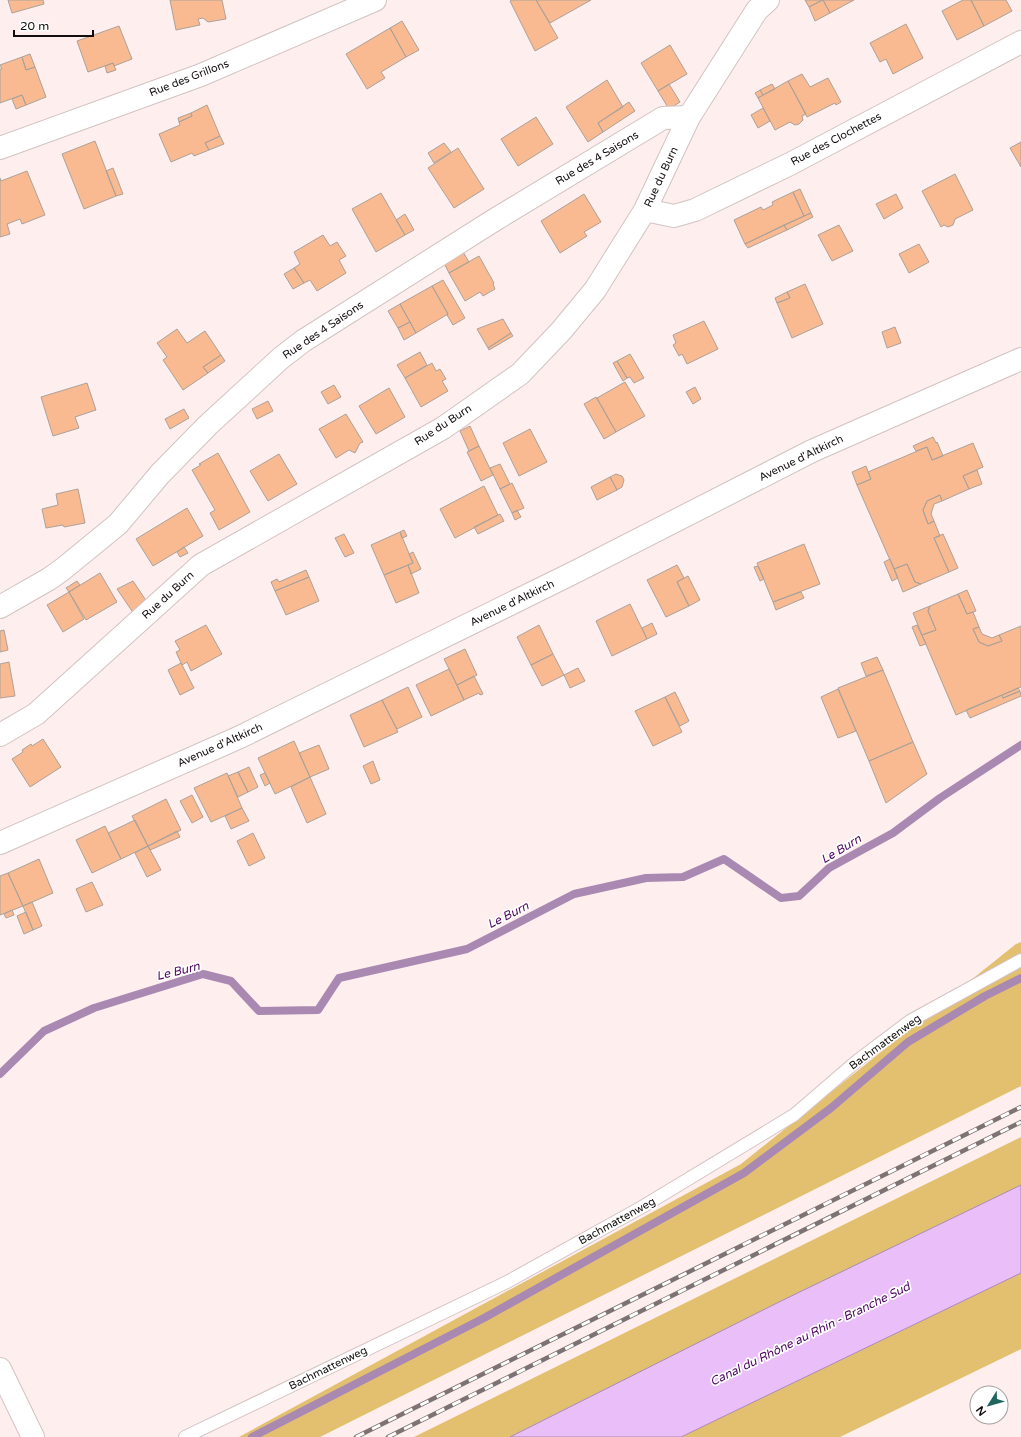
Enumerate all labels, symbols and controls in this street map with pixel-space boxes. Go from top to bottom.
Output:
scale bar [14,12,93,38]
text: 20 m [20,19,49,33]
street label: Rue des Grillons [147,57,231,99]
street label: Rue des Clochettes [789,110,883,168]
street label: Rue des 4 Saisons [553,128,641,188]
street label: Rue du Burn [641,145,681,209]
street label: Rue des 4 Saisons [280,298,366,362]
street label: Rue du Burn [412,402,474,448]
street label: Avenue d'Altkirch [757,432,845,484]
street label: Rue du Burn [139,568,197,622]
street label: Avenue d'Altkirch [468,577,556,629]
street label: Avenue d'Altkirch [175,720,265,770]
water label: Le Burn [818,831,864,866]
water label: Le Burn [485,898,532,931]
water label: Le Burn [155,959,202,983]
street label: Bachmattenweg [847,1012,923,1072]
street label: Bachmattenweg [576,1195,658,1247]
water label: Canal du Rhône au Rhin - Branche Sud [708,1279,914,1389]
street label: Bachmattenweg [287,1343,369,1393]
north arrow [969,1385,1009,1425]
text: N [974,1403,989,1418]

